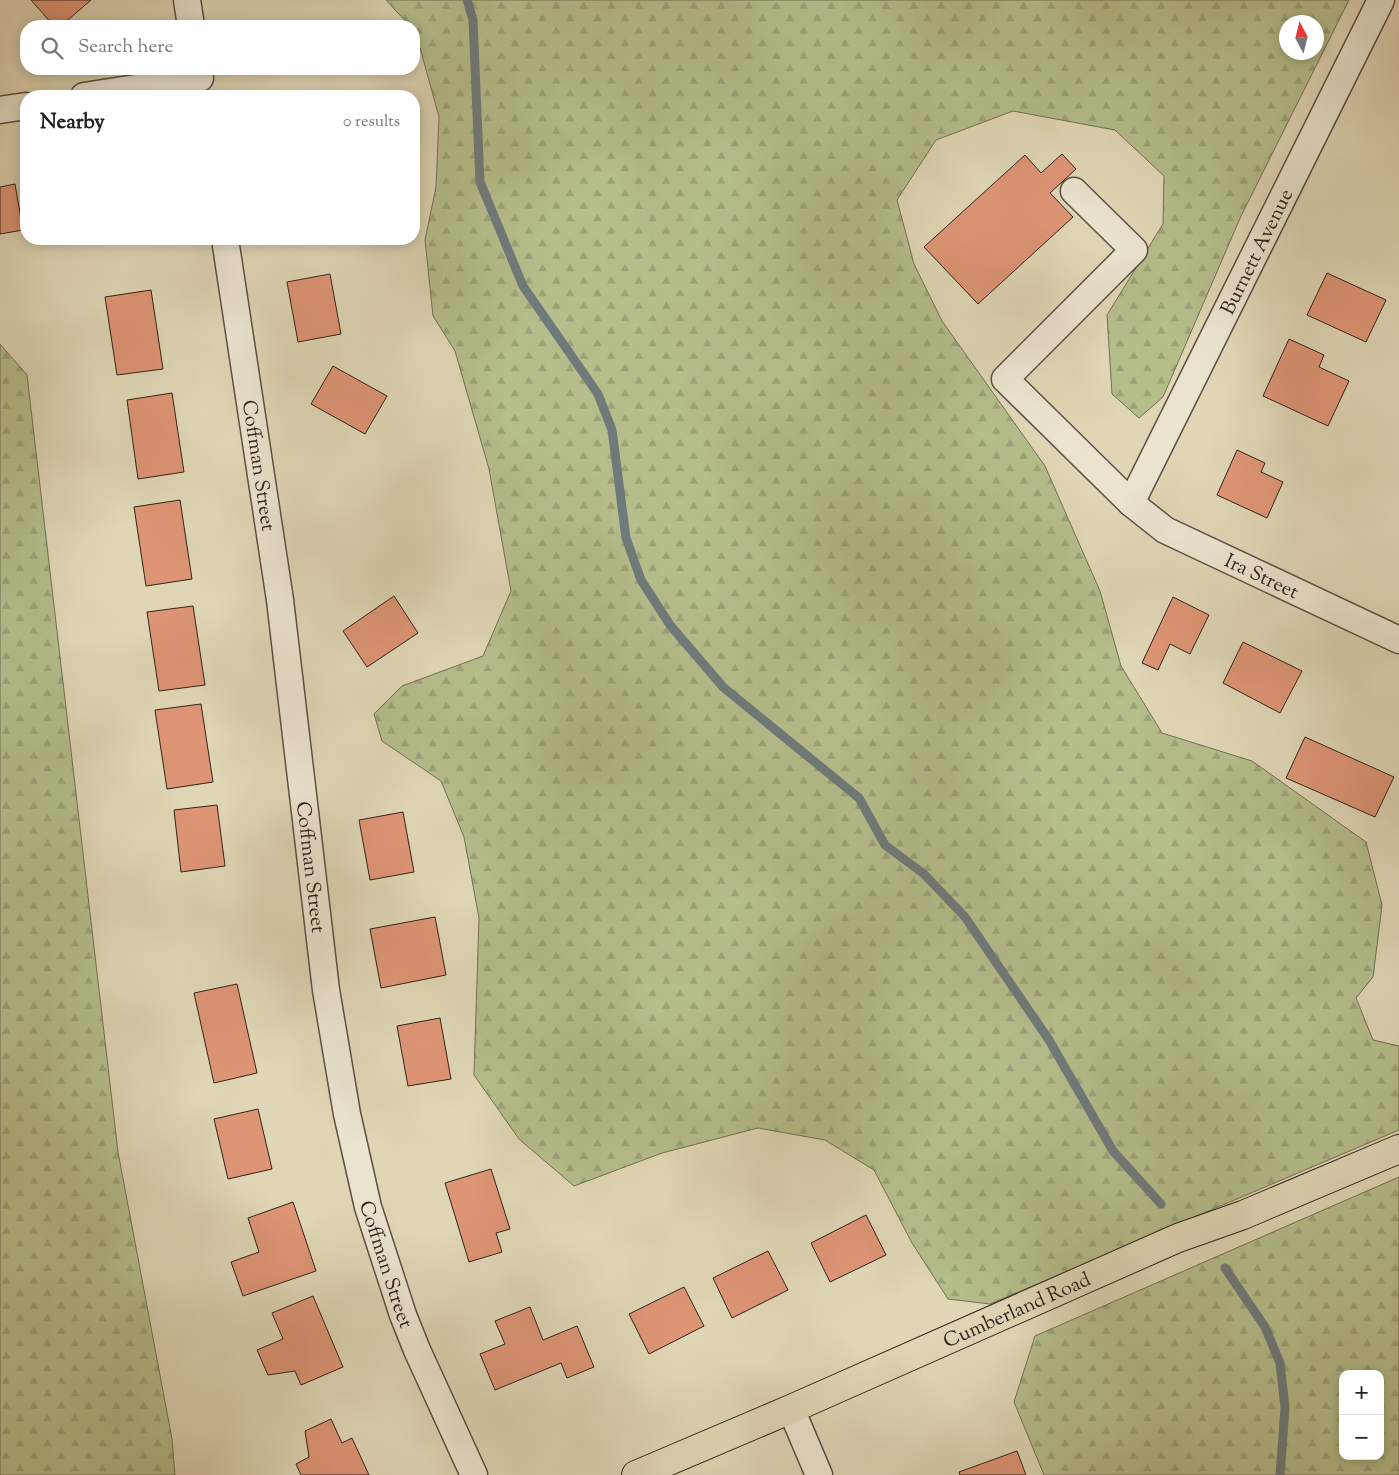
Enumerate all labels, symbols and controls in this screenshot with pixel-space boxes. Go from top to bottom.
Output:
north arrow [1279,15,1324,60]
search box [20,20,420,75]
icon: search [38,34,66,62]
text: Search here [78,34,173,61]
text: Nearby [40,108,105,138]
text: 0 results [343,111,400,134]
street label: Burnett Avenue [1215,185,1302,320]
street label: Coffman Street [233,398,281,533]
street label: Ira Street [1219,548,1303,608]
street label: Coffman Street [287,800,331,935]
street label: Coffman Street [350,1198,419,1333]
street label: Cumberland Road [939,1266,1096,1357]
map controls [1339,1370,1384,1460]
button: + [1339,1370,1384,1415]
button: − [1339,1415,1384,1460]

